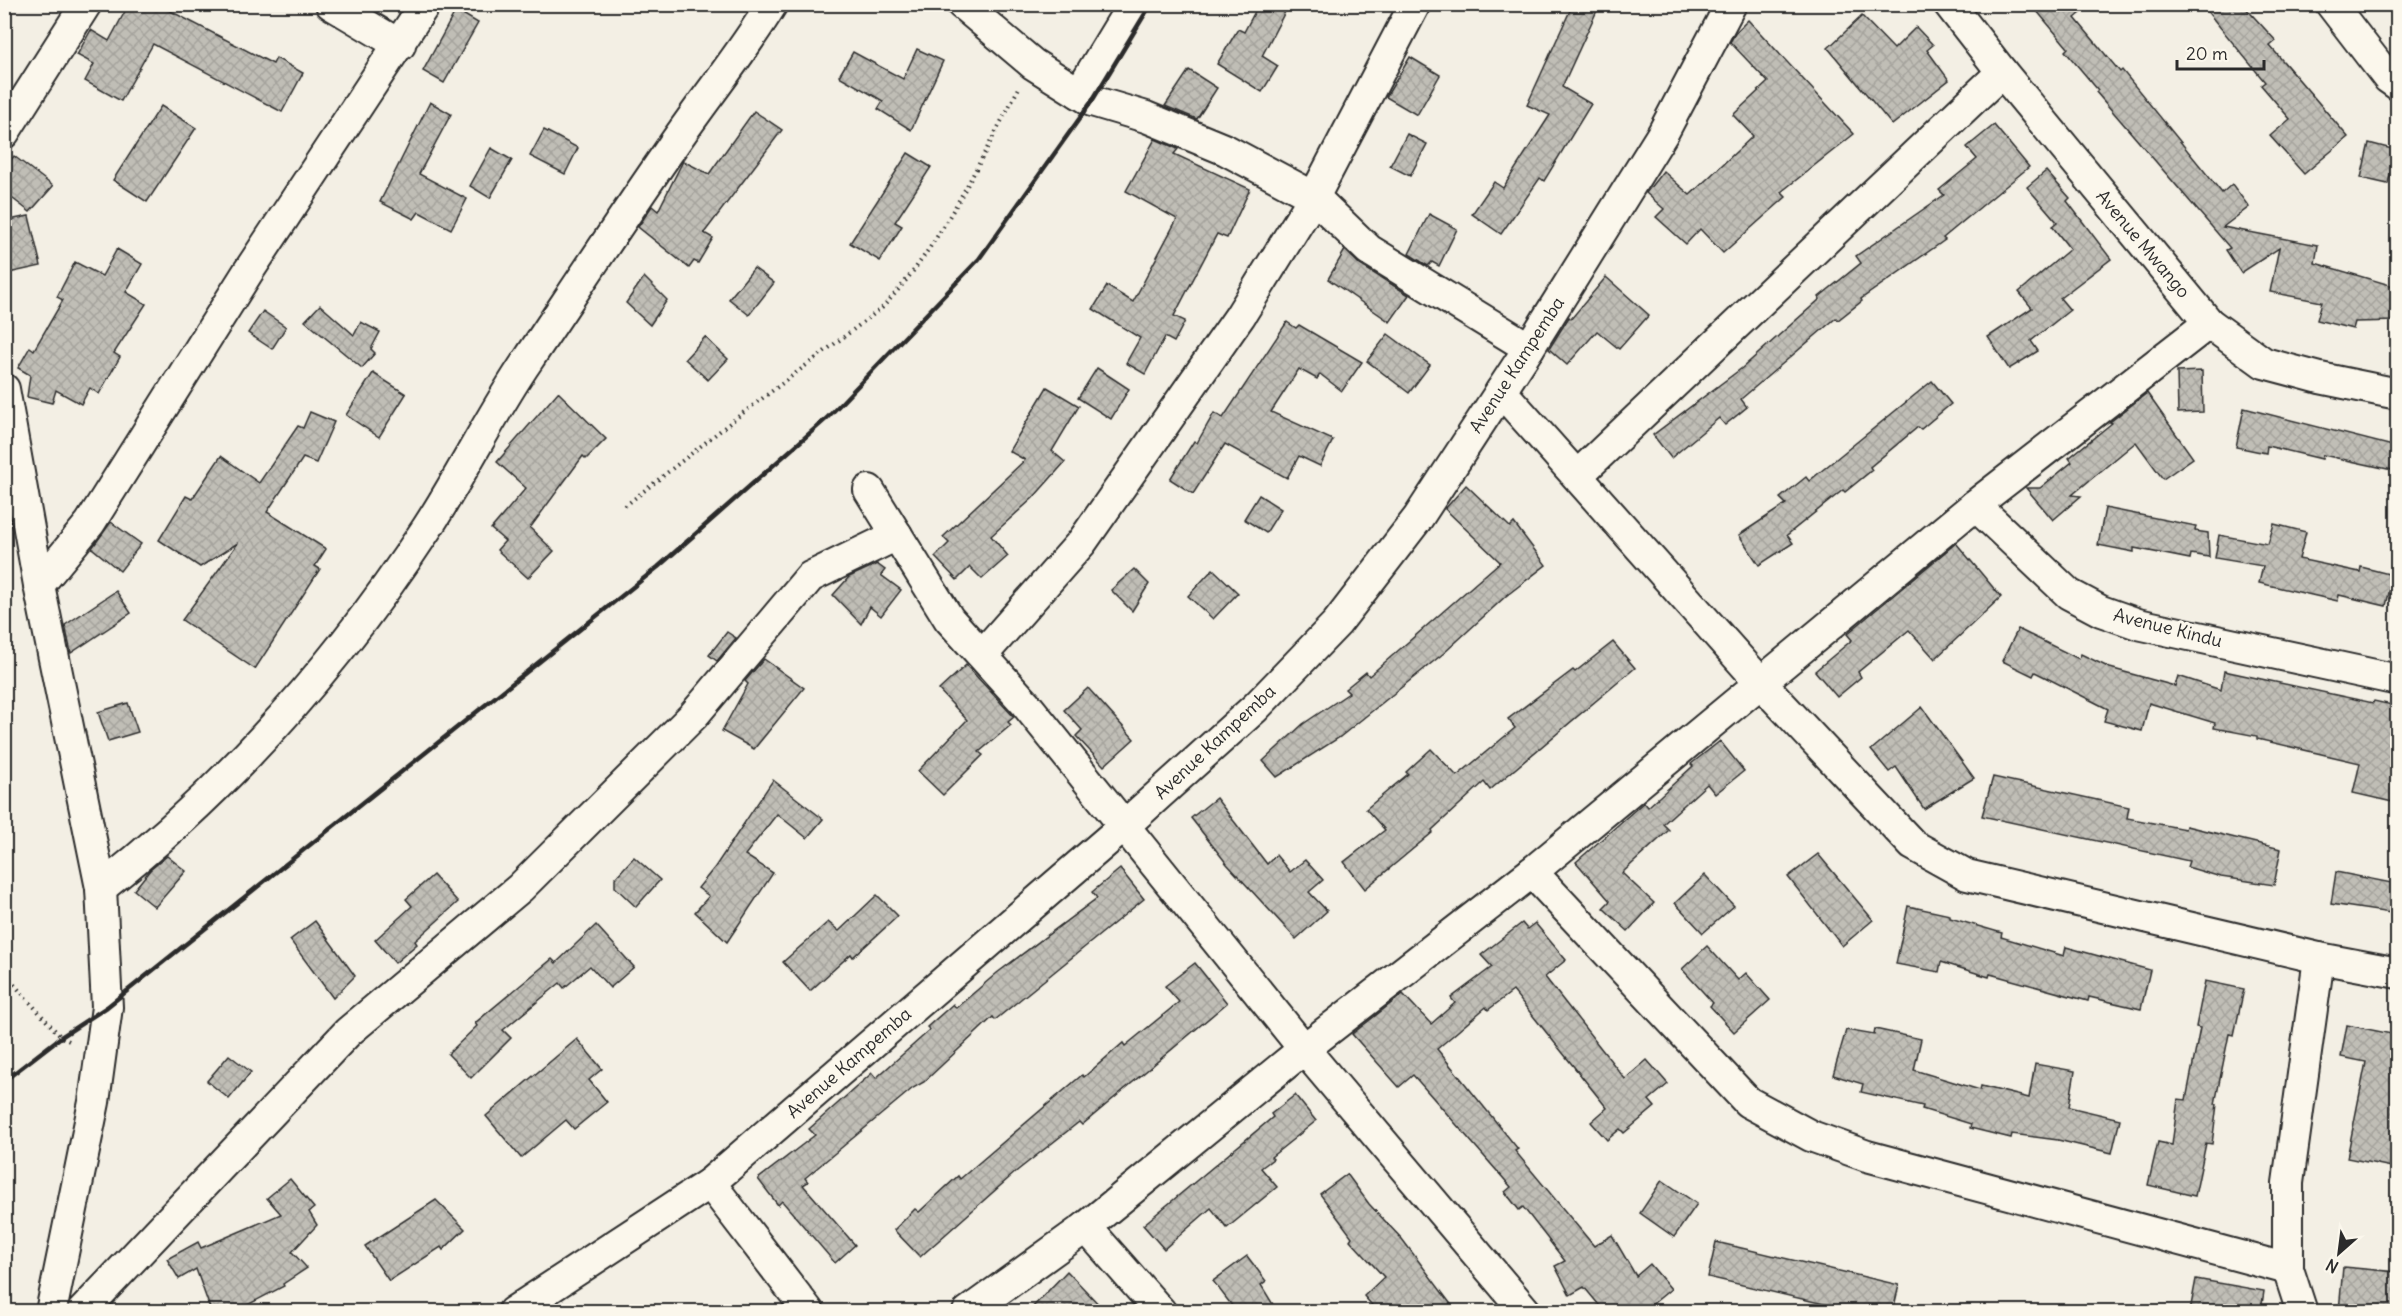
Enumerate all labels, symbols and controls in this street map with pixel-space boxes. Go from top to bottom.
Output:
scale bar [2177,33,2264,71]
text: 20 m [2186,42,2228,65]
street label: Avenue Mwango [2091,185,2195,302]
street label: Avenue Kampemba [1464,292,1569,437]
street label: Avenue Kindu [2111,603,2225,652]
street label: Avenue Kampemba [1149,679,1280,804]
street label: Avenue Kampemba [782,1002,916,1123]
north arrow [2309,1223,2369,1283]
text: N [2322,1255,2342,1278]

